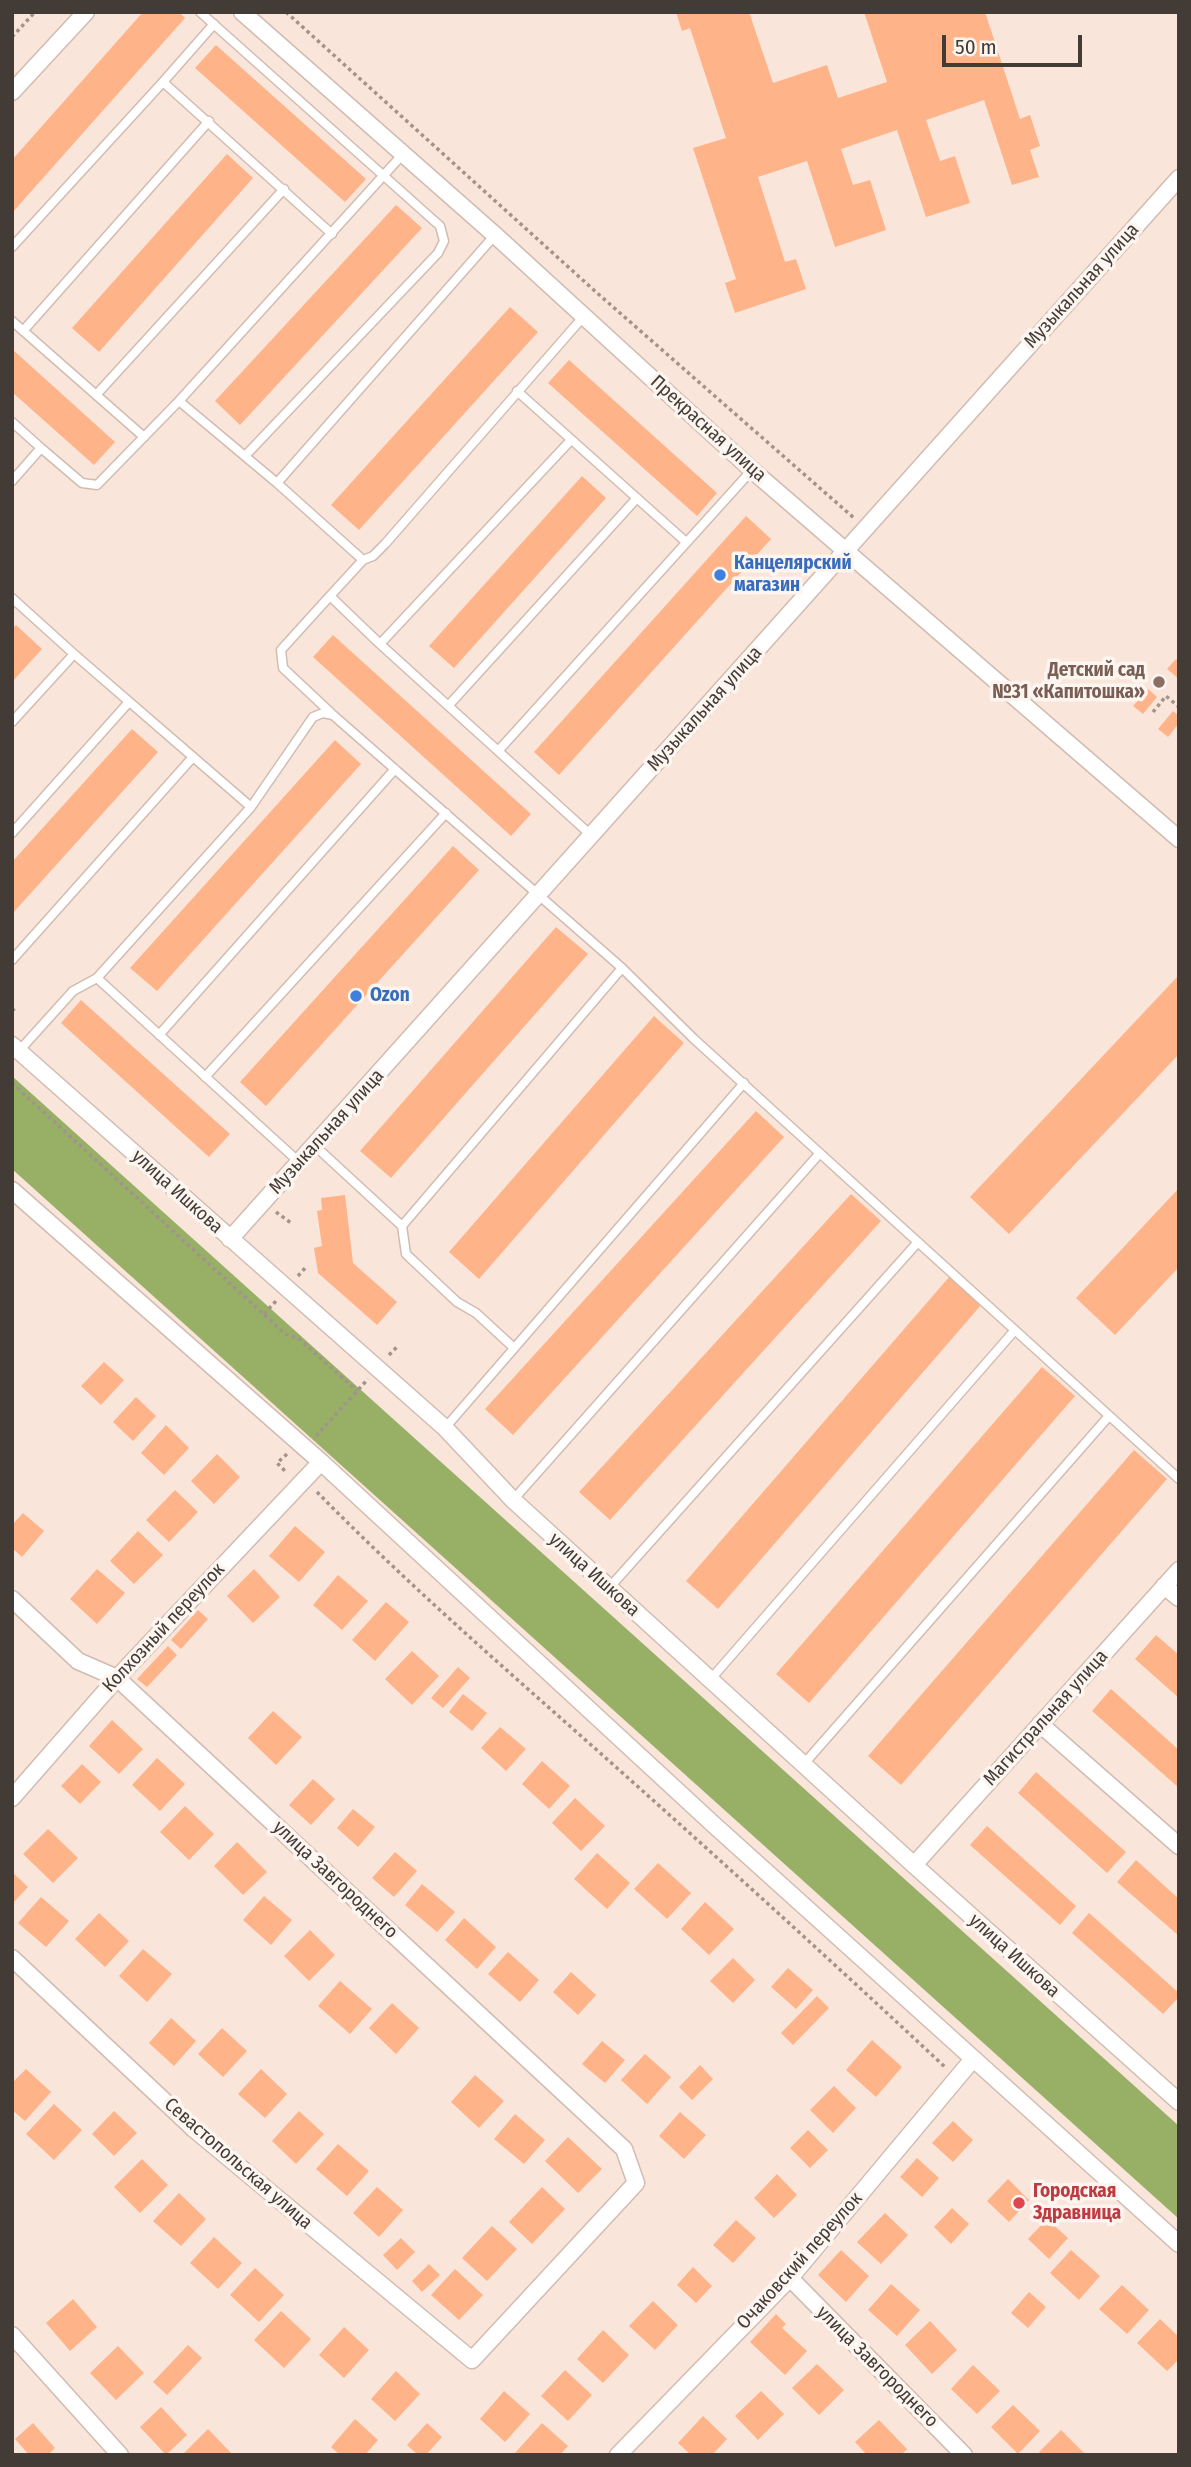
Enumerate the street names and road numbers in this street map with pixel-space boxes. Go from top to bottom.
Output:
street label: Музыкальная улица [1020,219,1144,353]
street label: Прекрасная улица [645,371,771,487]
street label: Музыкальная улица [643,642,767,776]
street label: Музыкальная улица [265,1065,389,1199]
street label: улица Ишкова [127,1145,227,1239]
street label: улица Ишкова [544,1528,644,1622]
street label: Колхозный переулок [98,1559,230,1697]
street label: Магистральная улица [979,1645,1113,1791]
street label: улица Завгороднего [268,1816,402,1944]
street label: улица Ишкова [964,1909,1064,2003]
street label: Севастопольская улица [159,2094,317,2234]
street label: Очаковский переулок [732,2188,868,2334]
street label: улица Завгороднего [811,2301,943,2433]

